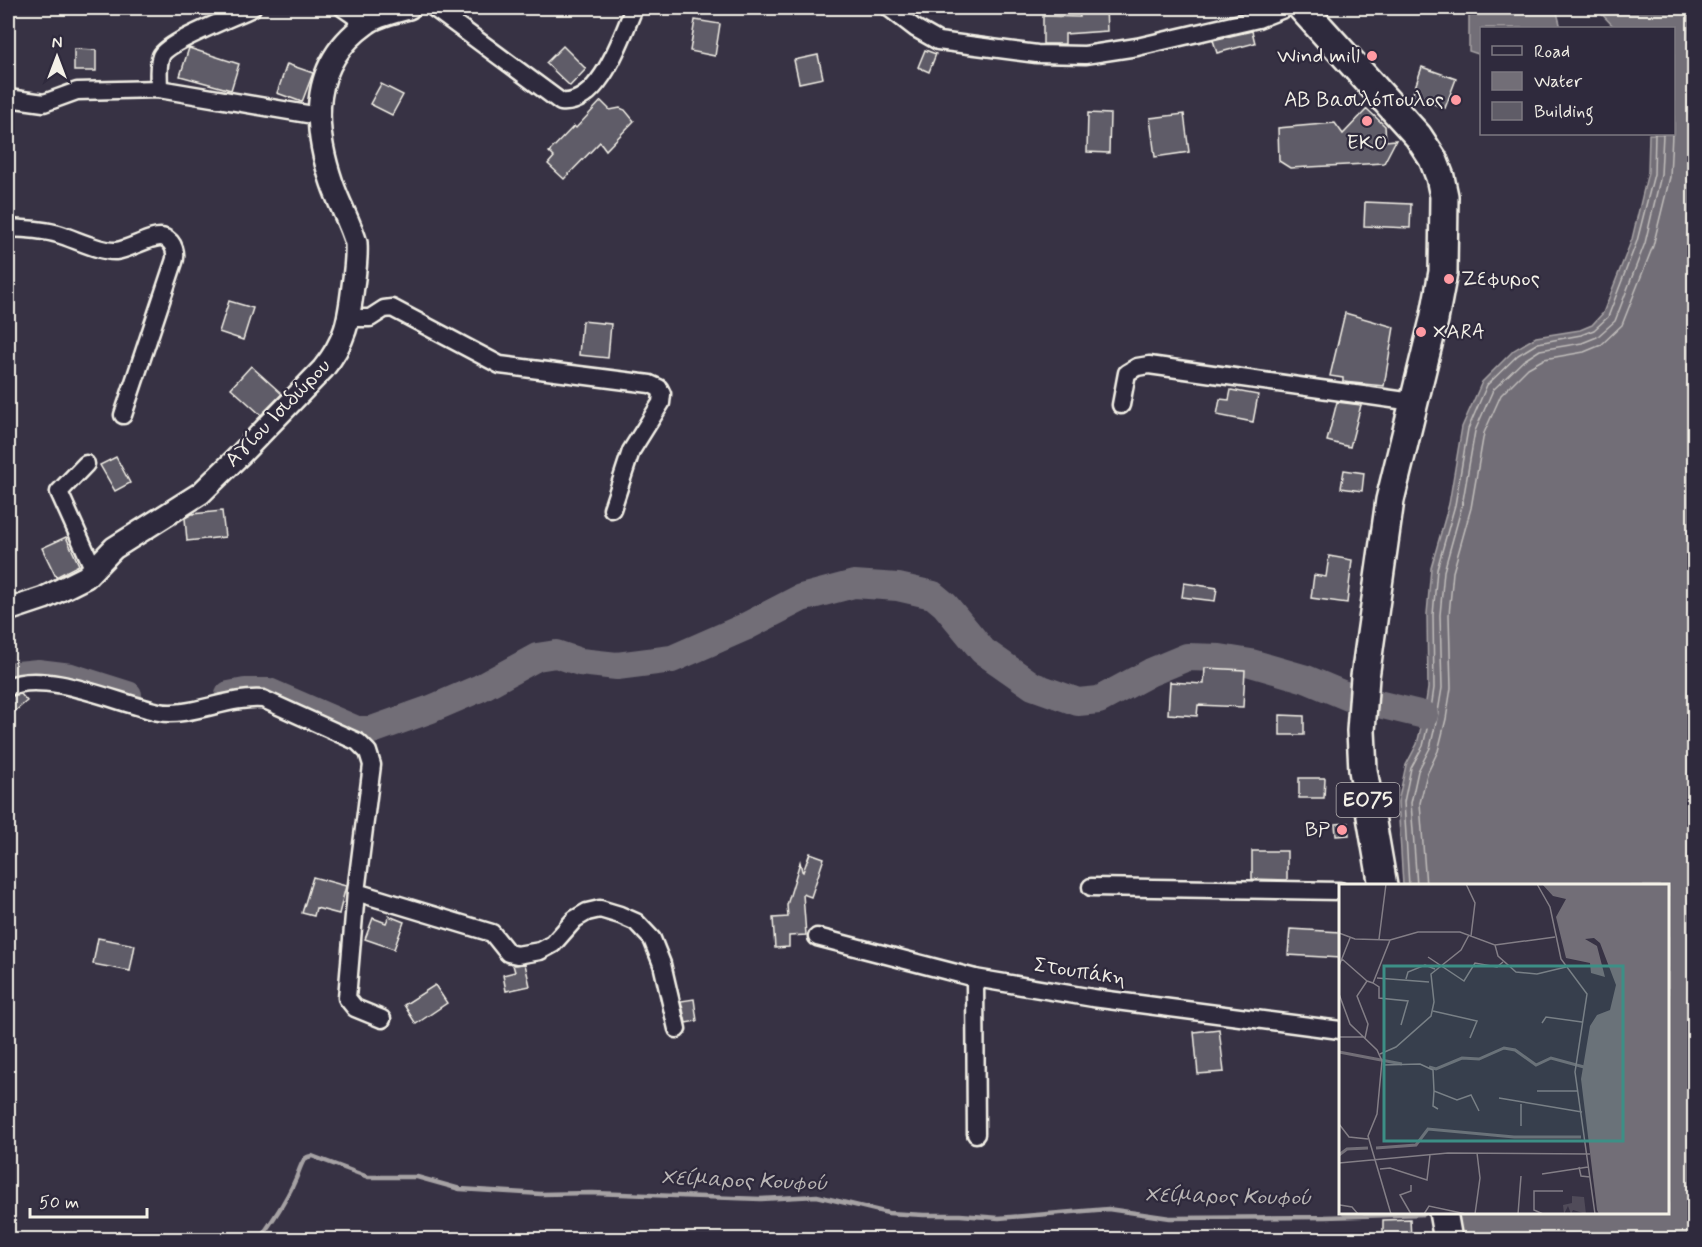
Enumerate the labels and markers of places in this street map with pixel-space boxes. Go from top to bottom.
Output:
place label: Wind mill [1277,42,1360,70]
marker: Wind mill [1365,49,1379,63]
place label: ΑΒ Βασιλόπουλος [1284,86,1444,114]
marker: ΑΒ Βασιλόπουλος [1449,93,1463,107]
marker: EKO [1360,114,1374,128]
place label: EKO [1347,129,1387,157]
place label: Ζεφυρος [1461,265,1540,293]
marker: Ζεφυρος [1442,272,1456,286]
place label: XARA [1433,318,1485,346]
marker: XARA [1414,325,1428,339]
place label: BP [1305,816,1330,844]
marker: BP [1335,823,1349,837]

